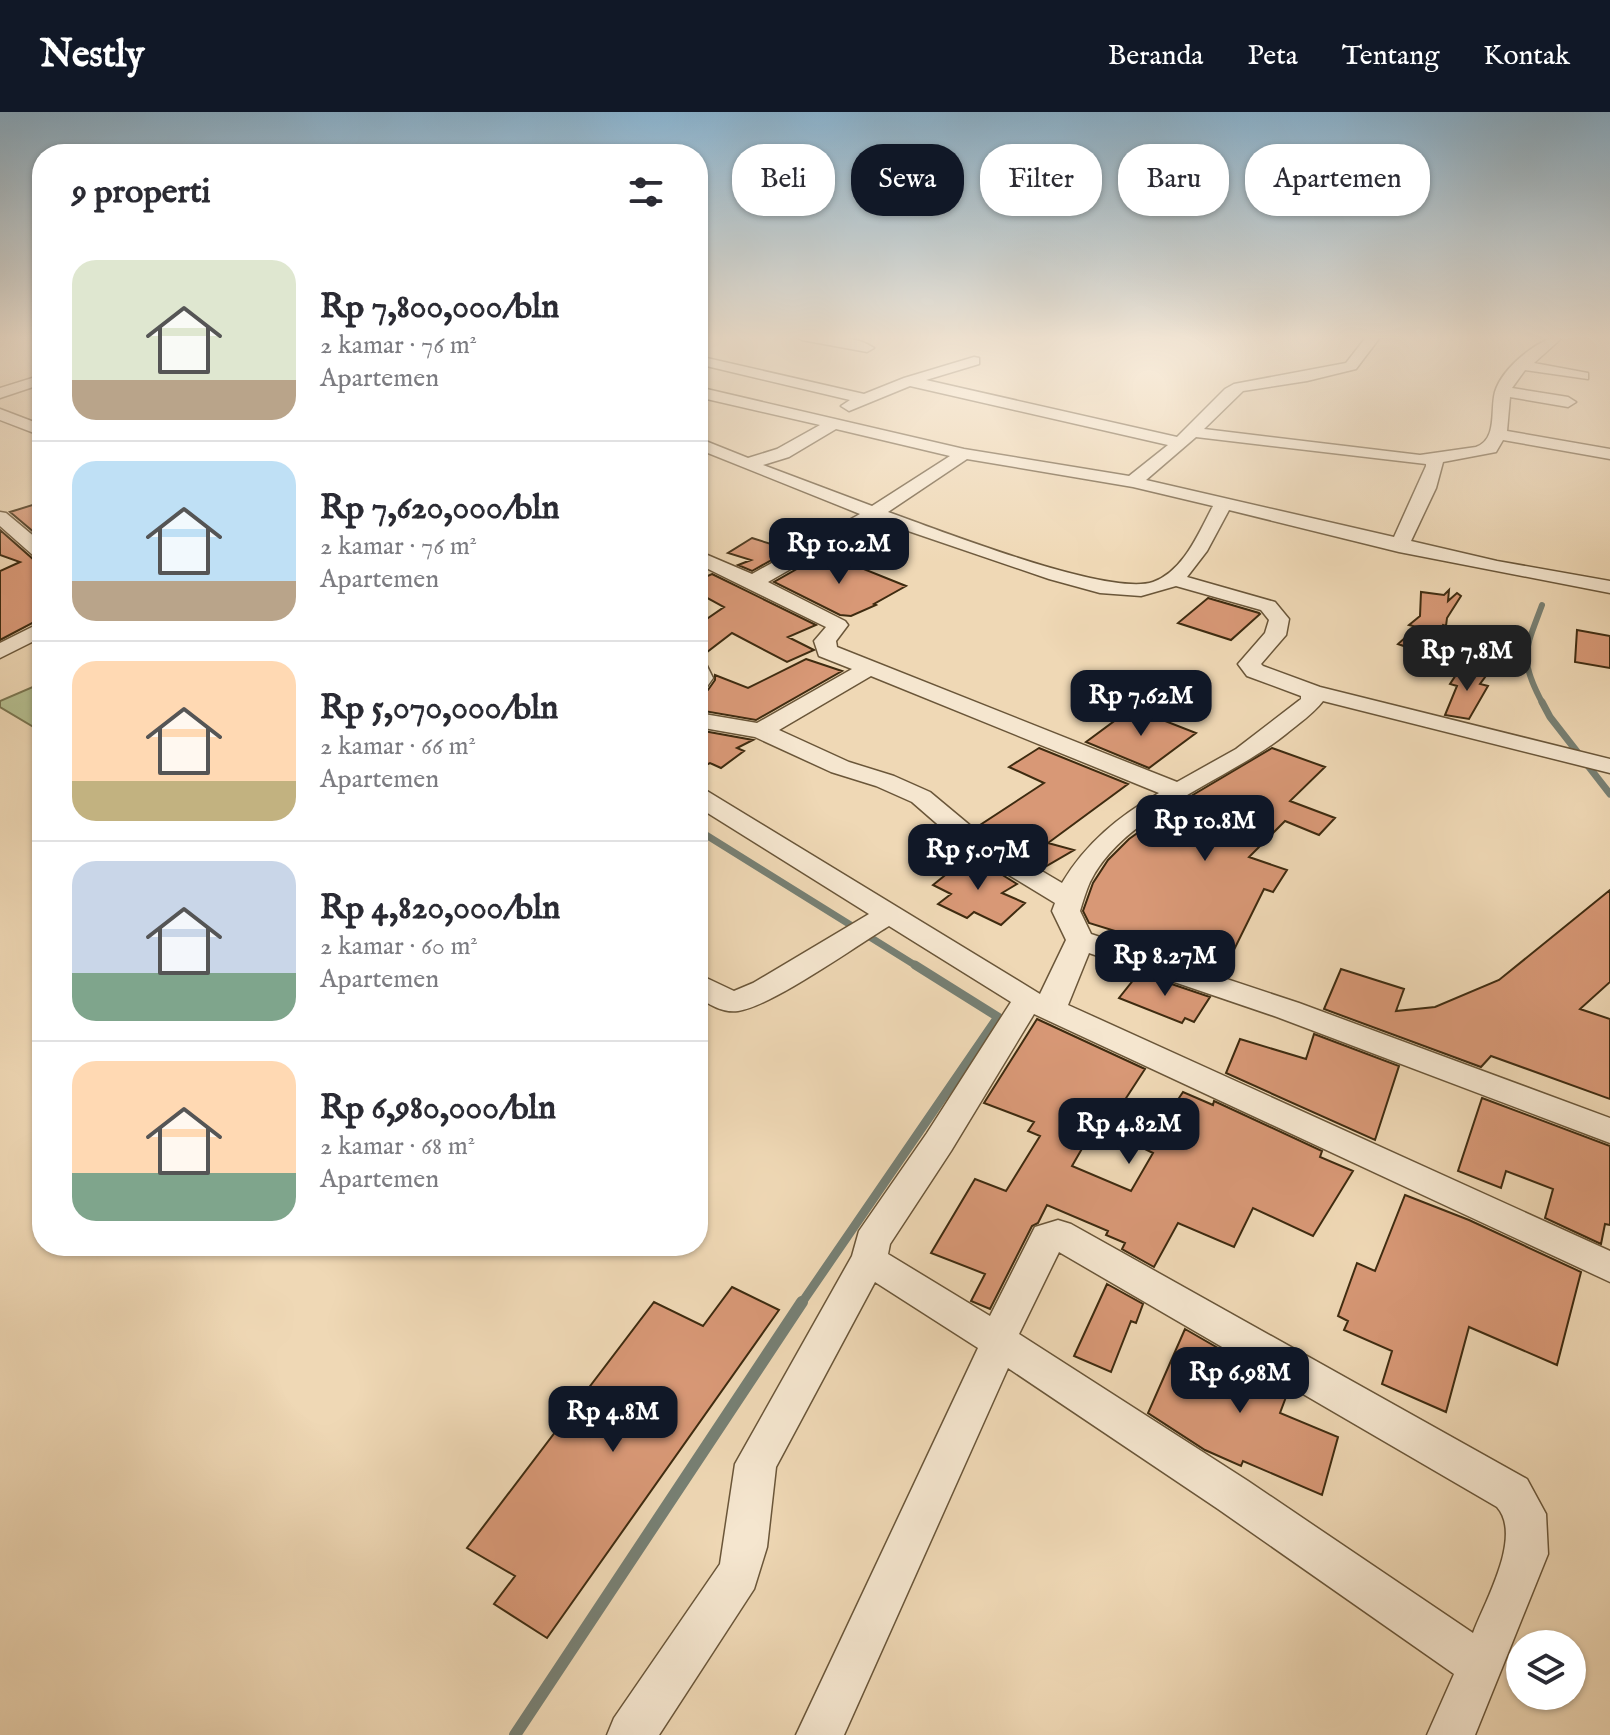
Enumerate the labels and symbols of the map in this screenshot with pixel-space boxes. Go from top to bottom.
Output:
pin: Rp 10.2M [756,518,922,586]
pin: Rp 7.8M [1393,625,1541,693]
pin: Rp 7.62M [1058,670,1224,738]
pin: Rp 10.8M [1122,795,1288,863]
pin: Rp 5.07M [895,824,1061,892]
pin: Rp 8.27M [1082,930,1248,998]
pin: Rp 4.82M [1046,1098,1212,1166]
pin: Rp 6.98M [1157,1347,1323,1415]
pin: Rp 4.8M [539,1386,687,1454]

